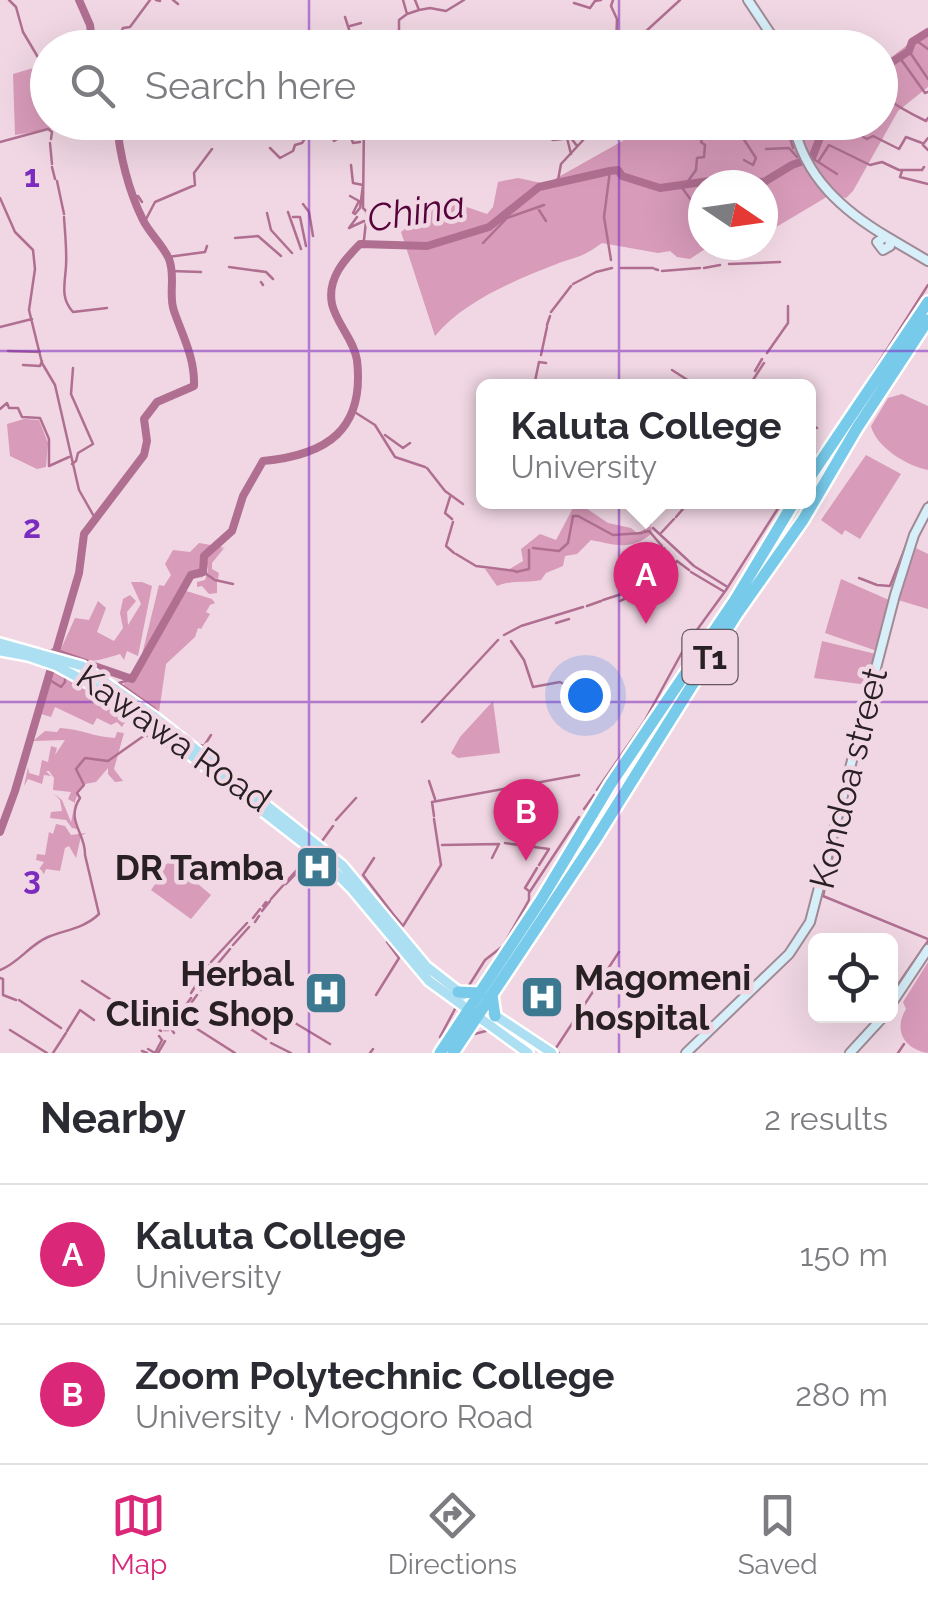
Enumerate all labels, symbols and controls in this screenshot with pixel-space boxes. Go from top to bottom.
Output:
search box [30,30,898,140]
icon: search [65,58,120,113]
text: Search here [145,63,356,108]
text: 1 [24,157,40,194]
north arrow [688,170,778,260]
water label: China [364,181,468,241]
popup [476,379,816,509]
text: Kaluta College [511,403,781,448]
text: University [511,448,657,485]
text: 2 [23,508,41,545]
pin: A [614,542,678,624]
road number: T1 [682,630,738,684]
street label: Kawawa Road [69,656,279,820]
street label: Kondoa street [801,663,895,893]
your location [560,670,611,721]
pin: B [494,778,558,861]
hospital icon: DR Tamba [294,844,340,890]
place label: DR Tamba [115,847,284,888]
text: 3 [23,859,41,896]
map controls [808,933,898,1023]
button: locate [808,933,898,1023]
place label: Herbal Clinic Shop [106,953,295,1034]
place label: Magomeni hospital [574,957,751,1038]
hospital icon: Herbal Clinic Shop [303,970,349,1016]
hospital icon: Magomeni hospital [519,974,565,1020]
text: Nearby [40,1094,186,1143]
text: 2 results [764,1100,888,1137]
text: Kaluta College [135,1213,406,1258]
text: A [62,1236,83,1273]
text: 150 m [800,1236,888,1273]
text: University [135,1258,282,1295]
text: Zoom Polytechnic College [135,1353,615,1398]
text: B [62,1376,83,1413]
text: 280 m [795,1376,888,1413]
text: University · Morogoro Road [135,1398,533,1435]
tab: Map [110,1488,167,1581]
tab: Directions [388,1488,517,1581]
tab: Saved [738,1488,818,1581]

